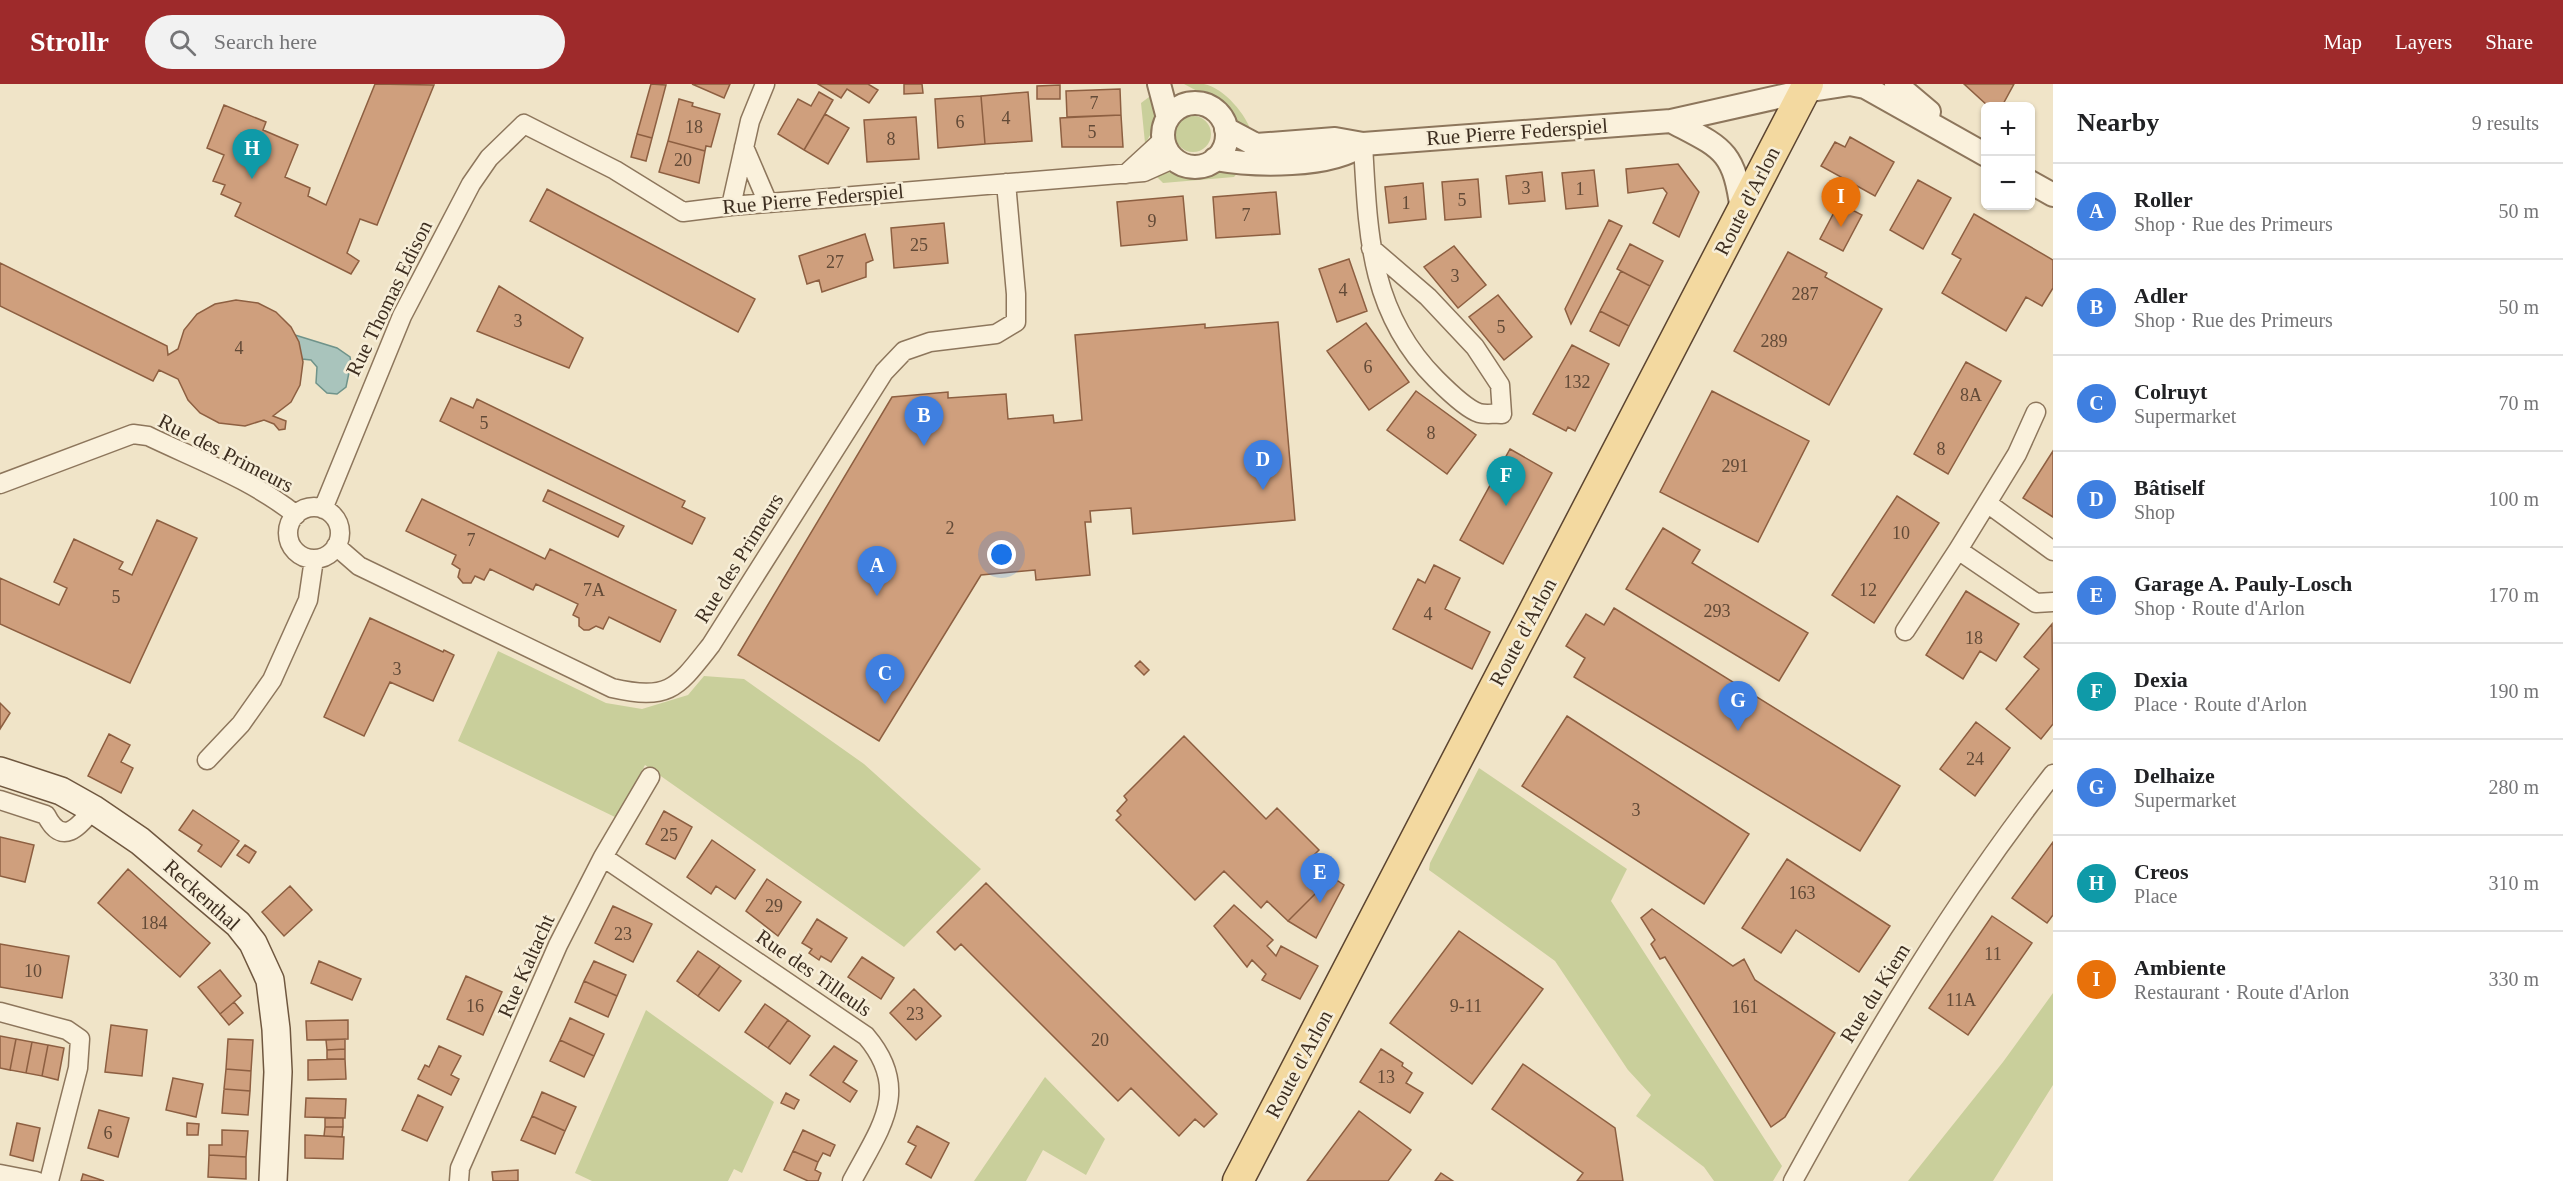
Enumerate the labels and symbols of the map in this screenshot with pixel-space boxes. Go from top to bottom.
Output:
house number: 7 [1090,93,1099,113]
house number: 4 [1002,108,1011,128]
house number: 6 [956,112,965,132]
street label: Rue Pierre Federspiel [1425,114,1609,150]
house number: 18 [685,117,703,137]
house number: 5 [1088,122,1097,142]
house number: 8 [887,129,896,149]
pin: H [232,130,272,179]
street label: Route d'Arlon [1709,142,1785,259]
house number: 20 [674,150,692,170]
house number: 3 [1522,178,1531,198]
pin: I [1822,178,1860,227]
street label: Rue Pierre Federspiel [721,179,905,219]
house number: 1 [1576,179,1585,199]
house number: 5 [1458,190,1467,210]
house number: 1 [1402,193,1411,213]
house number: 7 [1242,205,1251,225]
house number: 9 [1148,211,1157,231]
street label: Rue Thomas Edison [341,216,437,380]
house number: 25 [910,235,928,255]
house number: 27 [826,252,844,272]
house number: 3 [1451,266,1460,286]
house number: 4 [1339,280,1348,300]
house number: 287 [1792,284,1819,304]
house number: 3 [514,311,523,331]
house number: 5 [1497,317,1506,337]
house number: 289 [1761,331,1788,351]
house number: 4 [235,338,244,358]
house number: 6 [1364,357,1373,377]
house number: 132 [1564,372,1591,392]
house number: 8A [1960,385,1982,405]
pin: B [904,396,944,446]
street label: Rue des Primeurs [155,409,297,497]
house number: 5 [480,413,489,433]
house number: 8 [1427,423,1436,443]
house number: 8 [1937,439,1946,459]
pin: D [1244,440,1282,490]
pin: F [1486,456,1526,506]
house number: 291 [1722,456,1749,476]
street label: Rue des Primeurs [690,489,788,627]
house number: 2 [946,518,955,538]
house number: 10 [1892,523,1910,543]
house number: 7 [467,530,476,550]
your location [987,540,1016,569]
pin: A [858,546,896,596]
street label: Route d'Arlon [1485,574,1562,690]
house number: 7A [583,580,605,600]
house number: 12 [1859,580,1877,600]
house number: 5 [112,587,121,607]
house number: 293 [1704,601,1731,621]
house number: 4 [1424,604,1433,624]
house number: 18 [1965,628,1983,648]
pin: C [866,654,904,704]
house number: 3 [393,659,402,679]
pin: G [1718,682,1758,731]
house number: 24 [1966,749,1984,769]
house number: 3 [1632,800,1641,820]
house number: 25 [660,825,678,845]
street label: Reckenthal [159,854,245,936]
pin: E [1300,854,1340,903]
house number: 163 [1789,883,1816,903]
house number: 29 [765,896,783,916]
street label: Rue Kaltacht [493,911,559,1021]
house number: 184 [141,913,168,933]
house number: 23 [614,924,632,944]
street label: Rue des Tilleuls [752,924,876,1022]
street label: Rue du Kiem [1835,939,1915,1047]
house number: 11 [1984,944,2002,964]
house number: 10 [24,961,42,981]
house number: 11A [1946,990,1976,1010]
house number: 16 [466,996,484,1016]
house number: 9-11 [1450,996,1482,1016]
house number: 161 [1732,997,1759,1017]
house number: 23 [906,1004,924,1024]
street label: Route d'Arlon [1261,1006,1338,1122]
house number: 20 [1091,1030,1109,1050]
house number: 13 [1377,1067,1395,1087]
house number: 6 [104,1123,113,1143]

